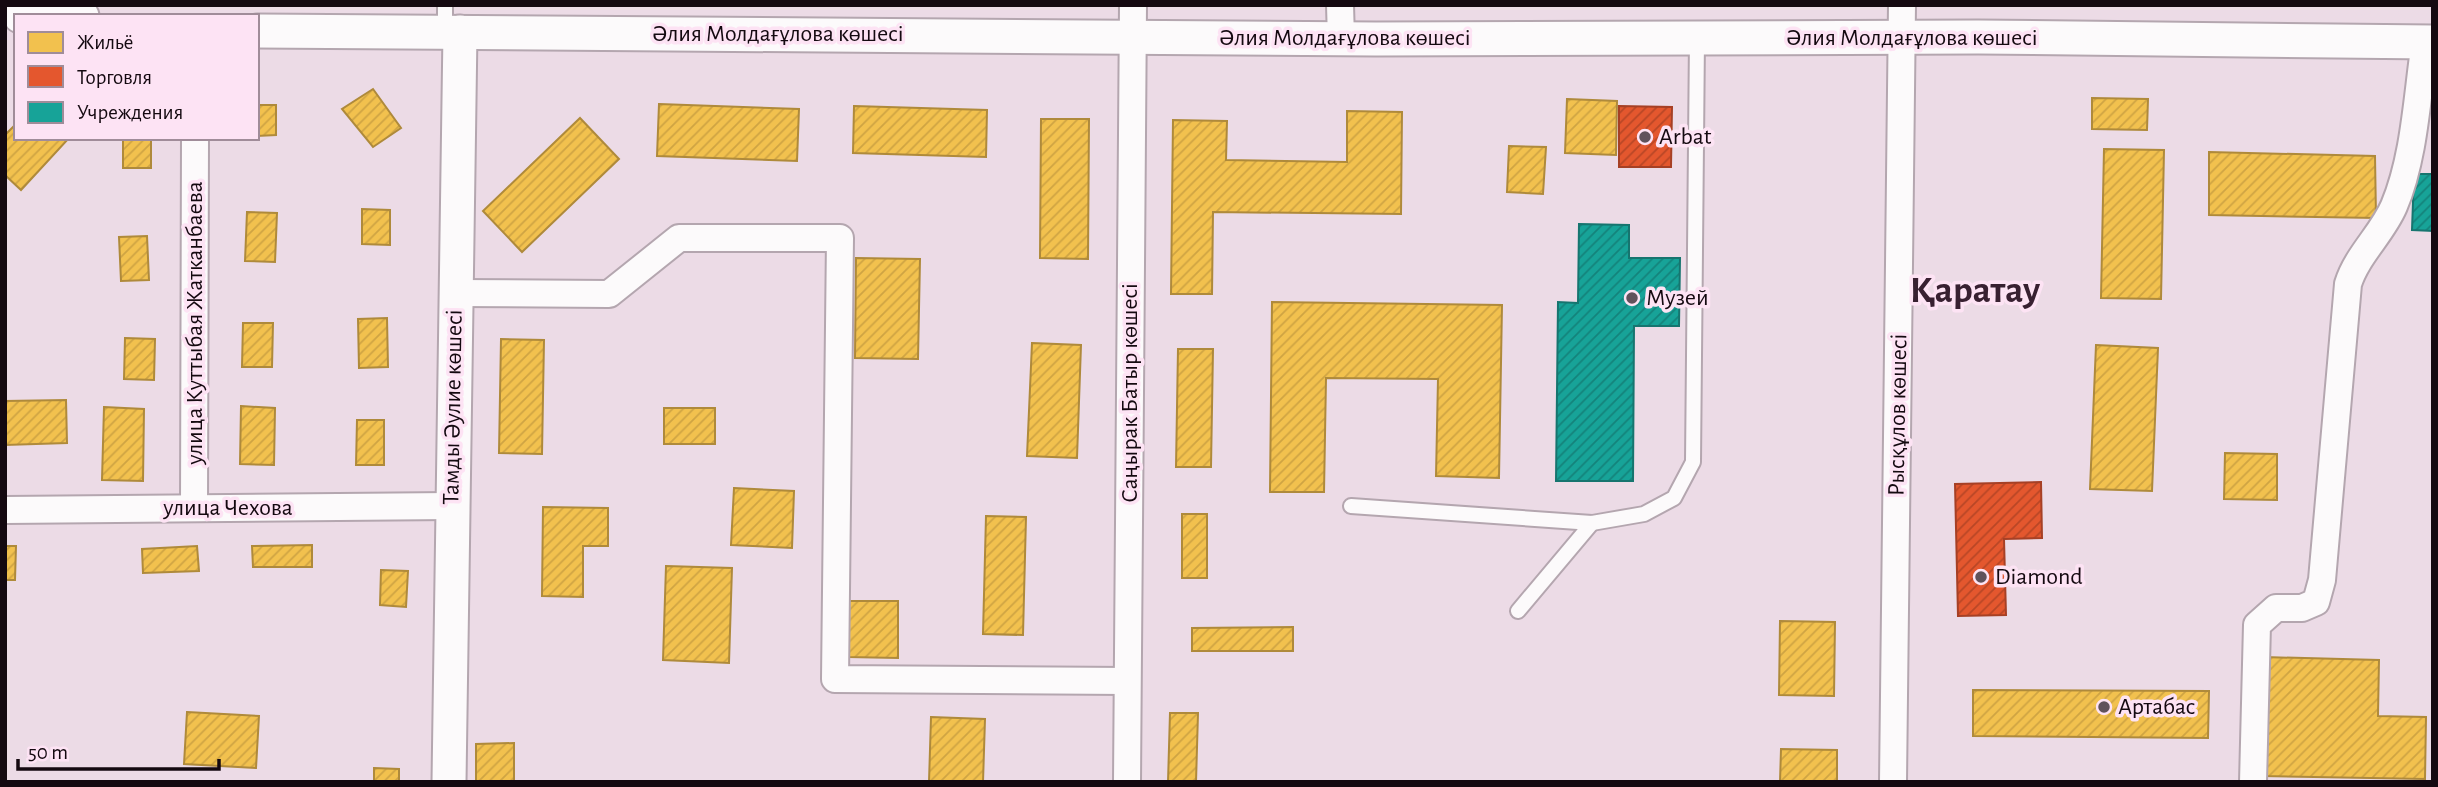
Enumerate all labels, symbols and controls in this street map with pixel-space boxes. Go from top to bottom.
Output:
legend [14,14,259,140]
street label: Әлия Молдағұлова көшесі [652,22,904,46]
street label: Әлия Молдағұлова көшесі [1219,26,1471,50]
street label: Әлия Молдағұлова көшесі [1786,26,2038,50]
text: Жильё [77,32,133,53]
text: Торговля [77,67,152,88]
text: Учреждения [77,102,183,123]
place label: Arbat [1659,125,1712,149]
marker: Arbat [1637,129,1653,145]
street label: улица Куттыбая Жатканбаева [183,181,207,466]
district label: Қаратау [1910,272,2041,310]
street label: Саңырак Батыр көшесі [1118,283,1142,503]
place label: Музей [1646,286,1709,310]
marker: Музей [1624,290,1640,306]
street label: Тамды Әулие көшесі [439,309,467,505]
street label: Рысқұлов көшесі [1885,334,1911,496]
street label: улица Чехова [162,496,293,520]
place label: Diamond [1995,565,2083,589]
marker: Diamond [1973,569,1989,585]
place label: Артабас [2118,695,2196,719]
marker: Артабас [2096,699,2112,715]
scale bar [18,728,219,772]
text: 50 m [28,742,68,763]

